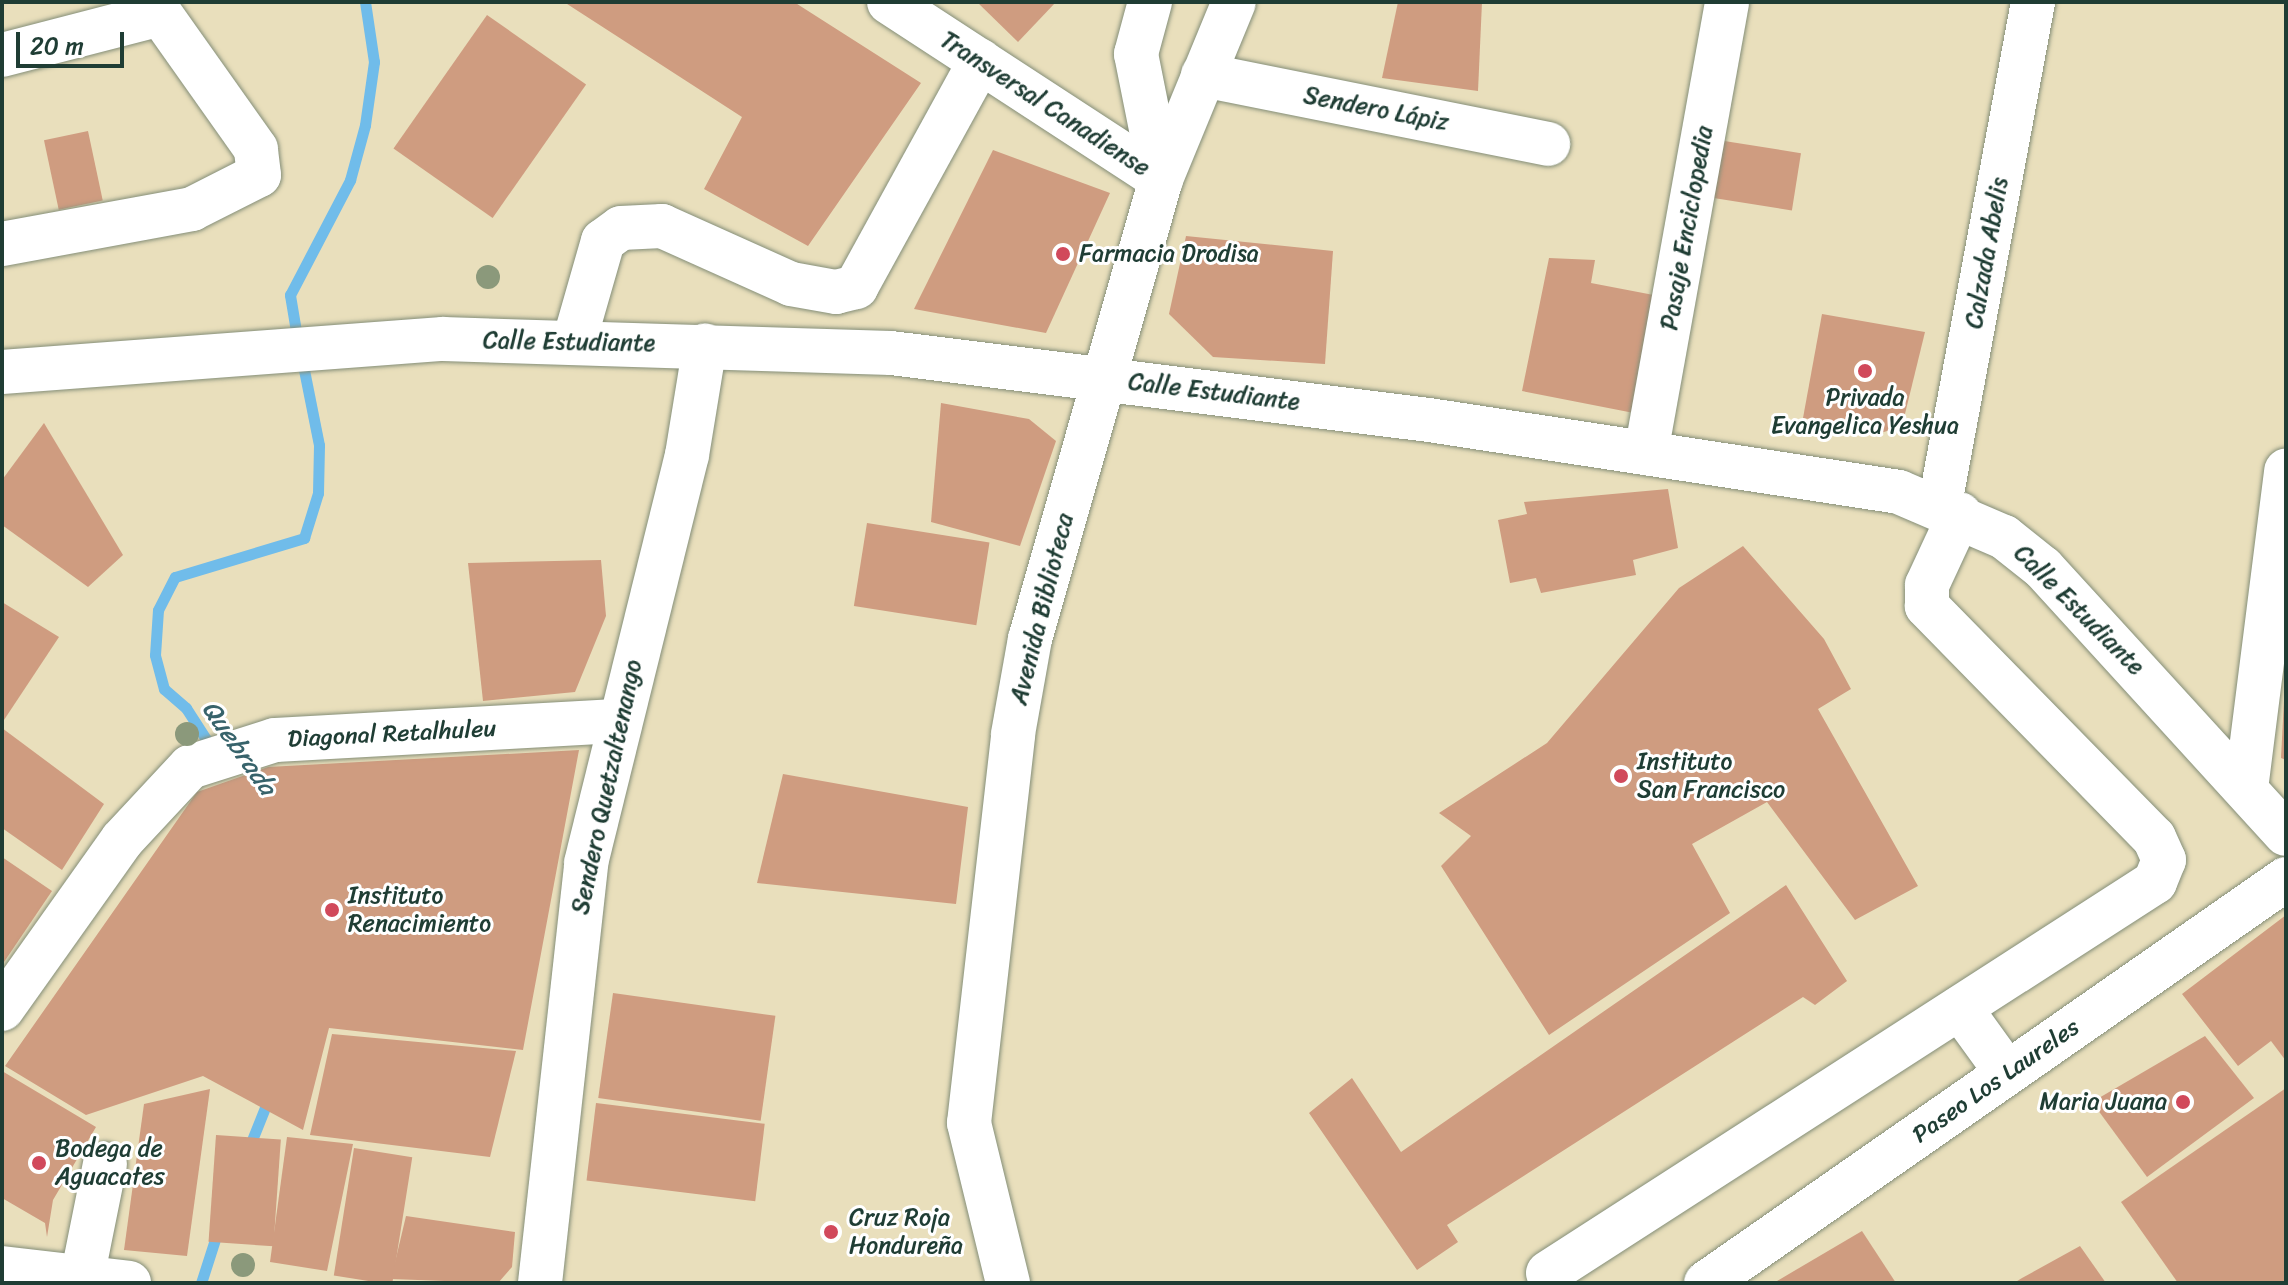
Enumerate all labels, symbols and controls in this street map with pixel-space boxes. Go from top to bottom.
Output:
scale bar [20,16,128,66]
text: 20 m [30,25,84,67]
street label: Transversal Canadiense [935,25,1155,183]
street label: Sendero Lápiz [1301,81,1451,137]
street label: Pasaje Enciclopedia [1655,124,1719,332]
street label: Calzada Abelis [1960,175,2014,331]
place label: Farmacia Drodisa [1079,240,1259,268]
marker: Farmacia Drodisa [1054,245,1072,263]
street label: Calle Estudiante [482,326,656,358]
marker: Privada Evangelica Yeshua [1856,362,1874,380]
street label: Calle Estudiante [1126,367,1302,417]
place label: Privada Evangelica Yeshua [1770,384,1960,440]
street label: Avenida Biblioteca [1004,510,1080,708]
street label: Calle Estudiante [2007,538,2151,682]
street label: Sendero Quetzaltenango [566,657,648,917]
water label: Quebrada [195,694,283,802]
street label: Diagonal Retalhuleu [287,714,497,754]
place label: Instituto San Francisco [1637,748,1785,804]
marker: Instituto San Francisco [1612,767,1630,785]
place label: Instituto Renacimiento [348,882,491,938]
marker: Instituto Renacimiento [323,901,341,919]
street label: Paseo Los Laureles [1908,1013,2084,1149]
place label: Maria Juana [2039,1088,2167,1116]
marker: Maria Juana [2174,1093,2192,1111]
place label: Bodega de Aguacates [55,1135,165,1191]
marker: Bodega de Aguacates [30,1154,48,1172]
place label: Cruz Roja Hondureña [849,1204,963,1260]
marker: Cruz Roja Hondureña [820,1221,842,1243]

